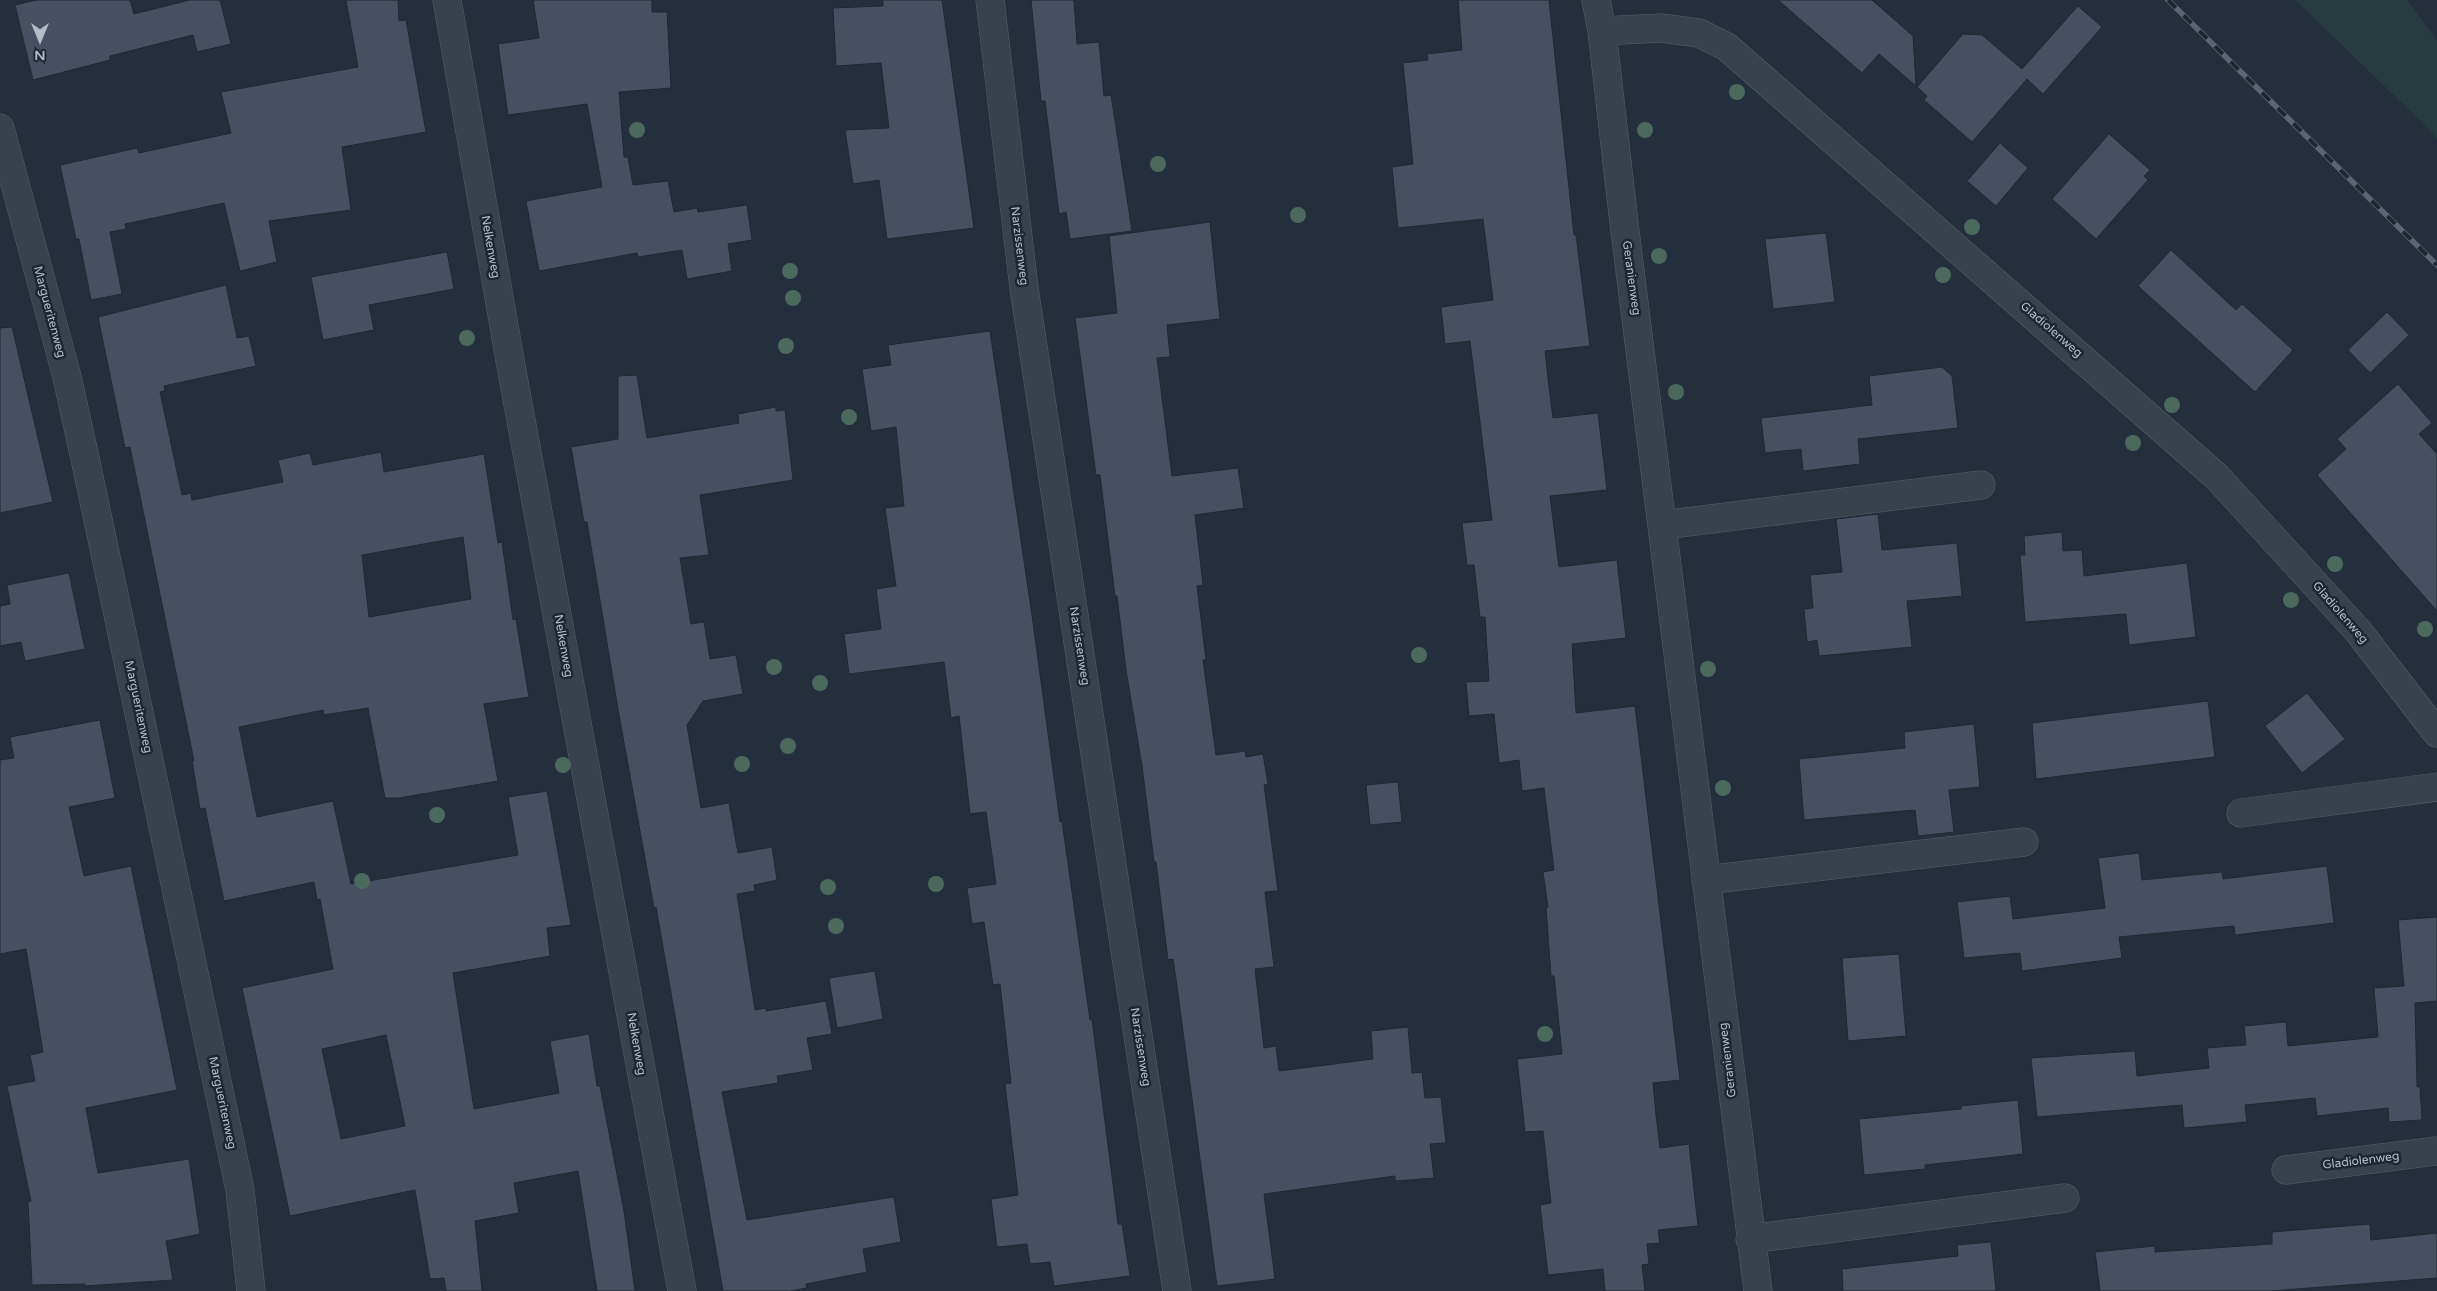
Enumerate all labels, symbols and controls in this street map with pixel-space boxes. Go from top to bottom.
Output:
north arrow [15,15,65,65]
text: N [34,47,46,64]
street label: Narzissenweg [1007,206,1031,286]
street label: Nelkenweg [477,215,503,279]
street label: Geranienweg [1619,240,1643,316]
street label: Margueritenweg [30,265,68,359]
street label: Gladiolenweg [2017,299,2085,361]
street label: Gladiolenweg [2309,579,2371,647]
street label: Narzissenweg [1066,606,1092,686]
street label: Nelkenweg [550,614,576,678]
street label: Margueritenweg [121,659,155,755]
street label: Narzissenweg [1127,1007,1153,1087]
street label: Nelkenweg [623,1012,649,1076]
street label: Geranienweg [1716,1022,1740,1098]
street label: Margueritenweg [205,1055,239,1151]
street label: Gladiolenweg [2322,1149,2400,1173]

